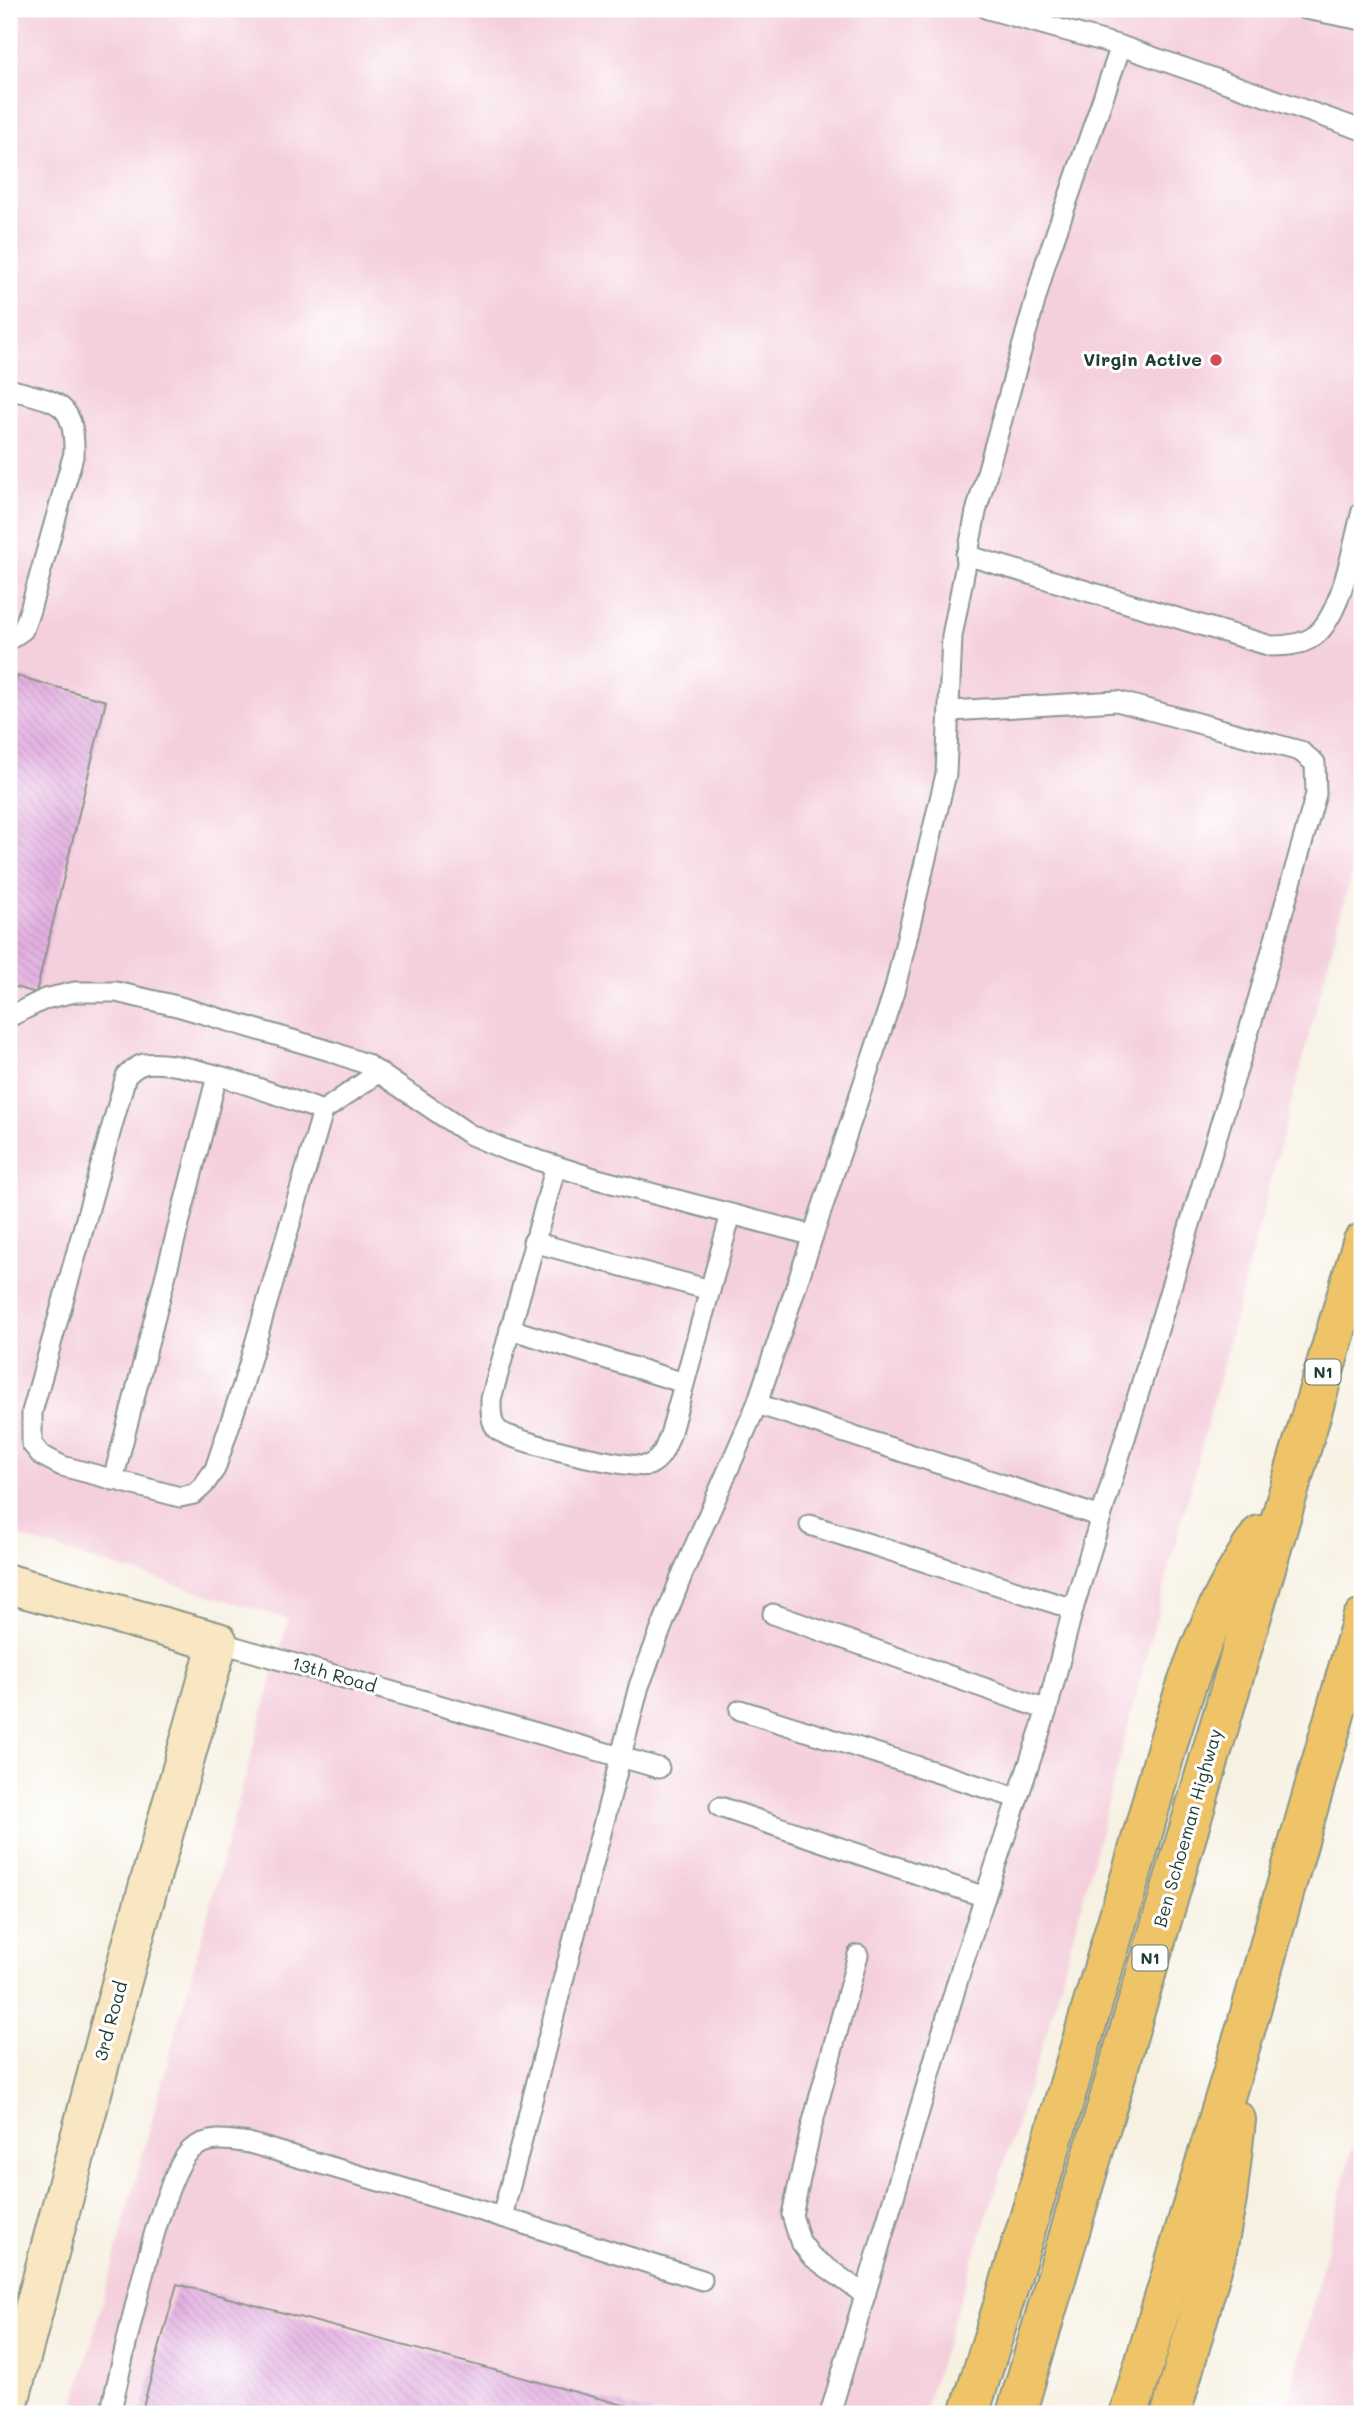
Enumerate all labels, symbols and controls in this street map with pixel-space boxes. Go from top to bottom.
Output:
place label: Virgin Active [1083,347,1202,371]
marker: Virgin Active [1208,352,1224,368]
road number: N1 [1306,1360,1340,1384]
street label: 13th Road [289,1650,380,1698]
street label: Ben Schoeman Highway [1147,1726,1227,1930]
road number: N1 [1132,1946,1168,1970]
street label: 3rd Road [88,1978,132,2063]

